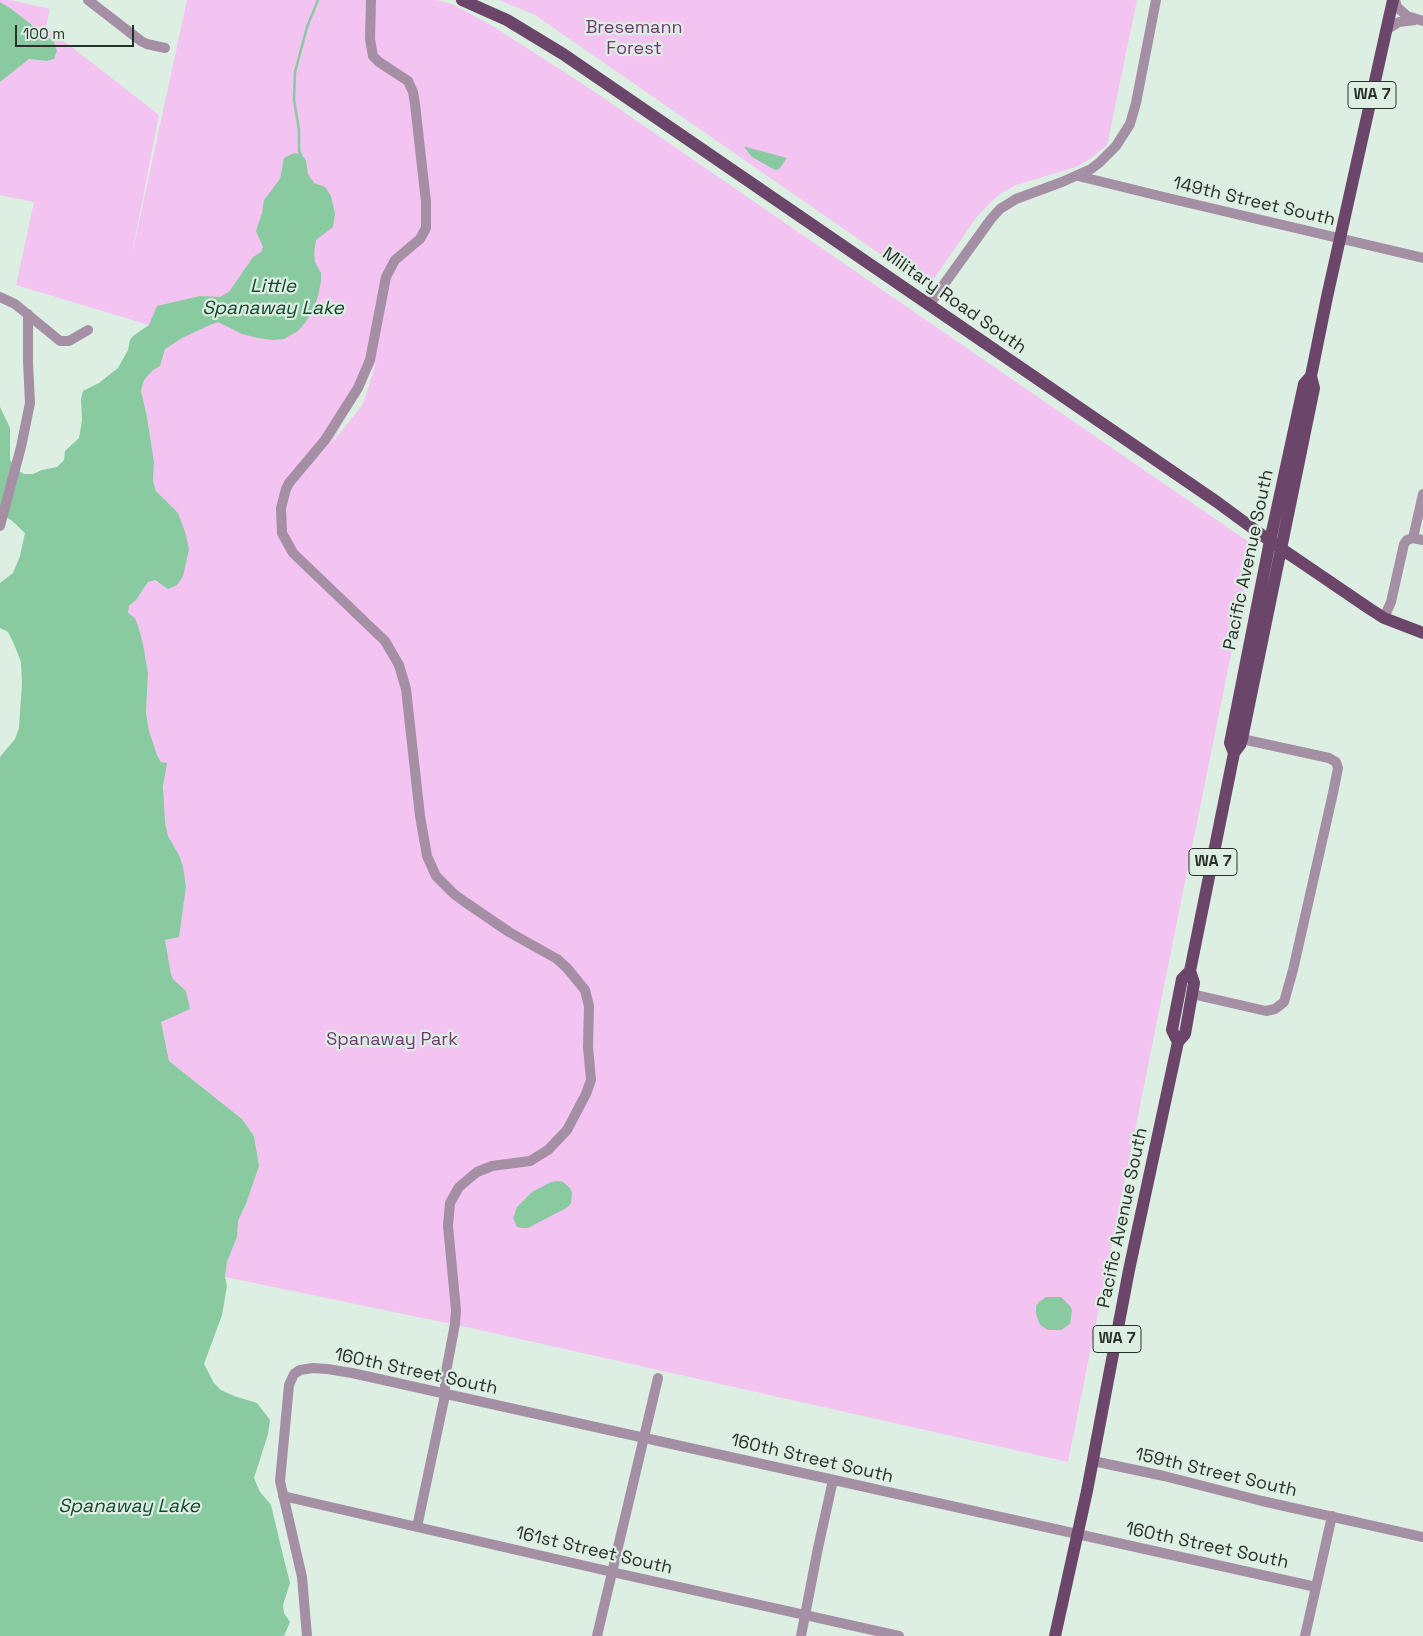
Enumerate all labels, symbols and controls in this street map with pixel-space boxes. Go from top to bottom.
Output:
scale bar [18,15,136,47]
park label: Bresemann Forest [585,17,683,59]
text: 100 m [23,24,65,43]
road number: WA 7 [1348,82,1396,108]
street label: 149th Street South [1171,173,1337,231]
street label: Military Road South [878,243,1030,359]
water label: Little Spanaway Lake [202,276,344,320]
street label: Pacific Avenue South [1219,468,1279,652]
road number: WA 7 [1189,849,1237,876]
park label: Spanaway Park [326,1029,458,1051]
street label: Pacific Avenue South [1093,1126,1153,1310]
road number: WA 7 [1093,1326,1141,1352]
street label: 160th Street South [332,1344,500,1400]
street label: 160th Street South [729,1430,895,1488]
street label: 159th Street South [1133,1444,1299,1502]
water label: Spanaway Lake [58,1496,200,1518]
street label: 160th Street South [1123,1518,1291,1574]
street label: 161st Street South [513,1522,675,1580]

